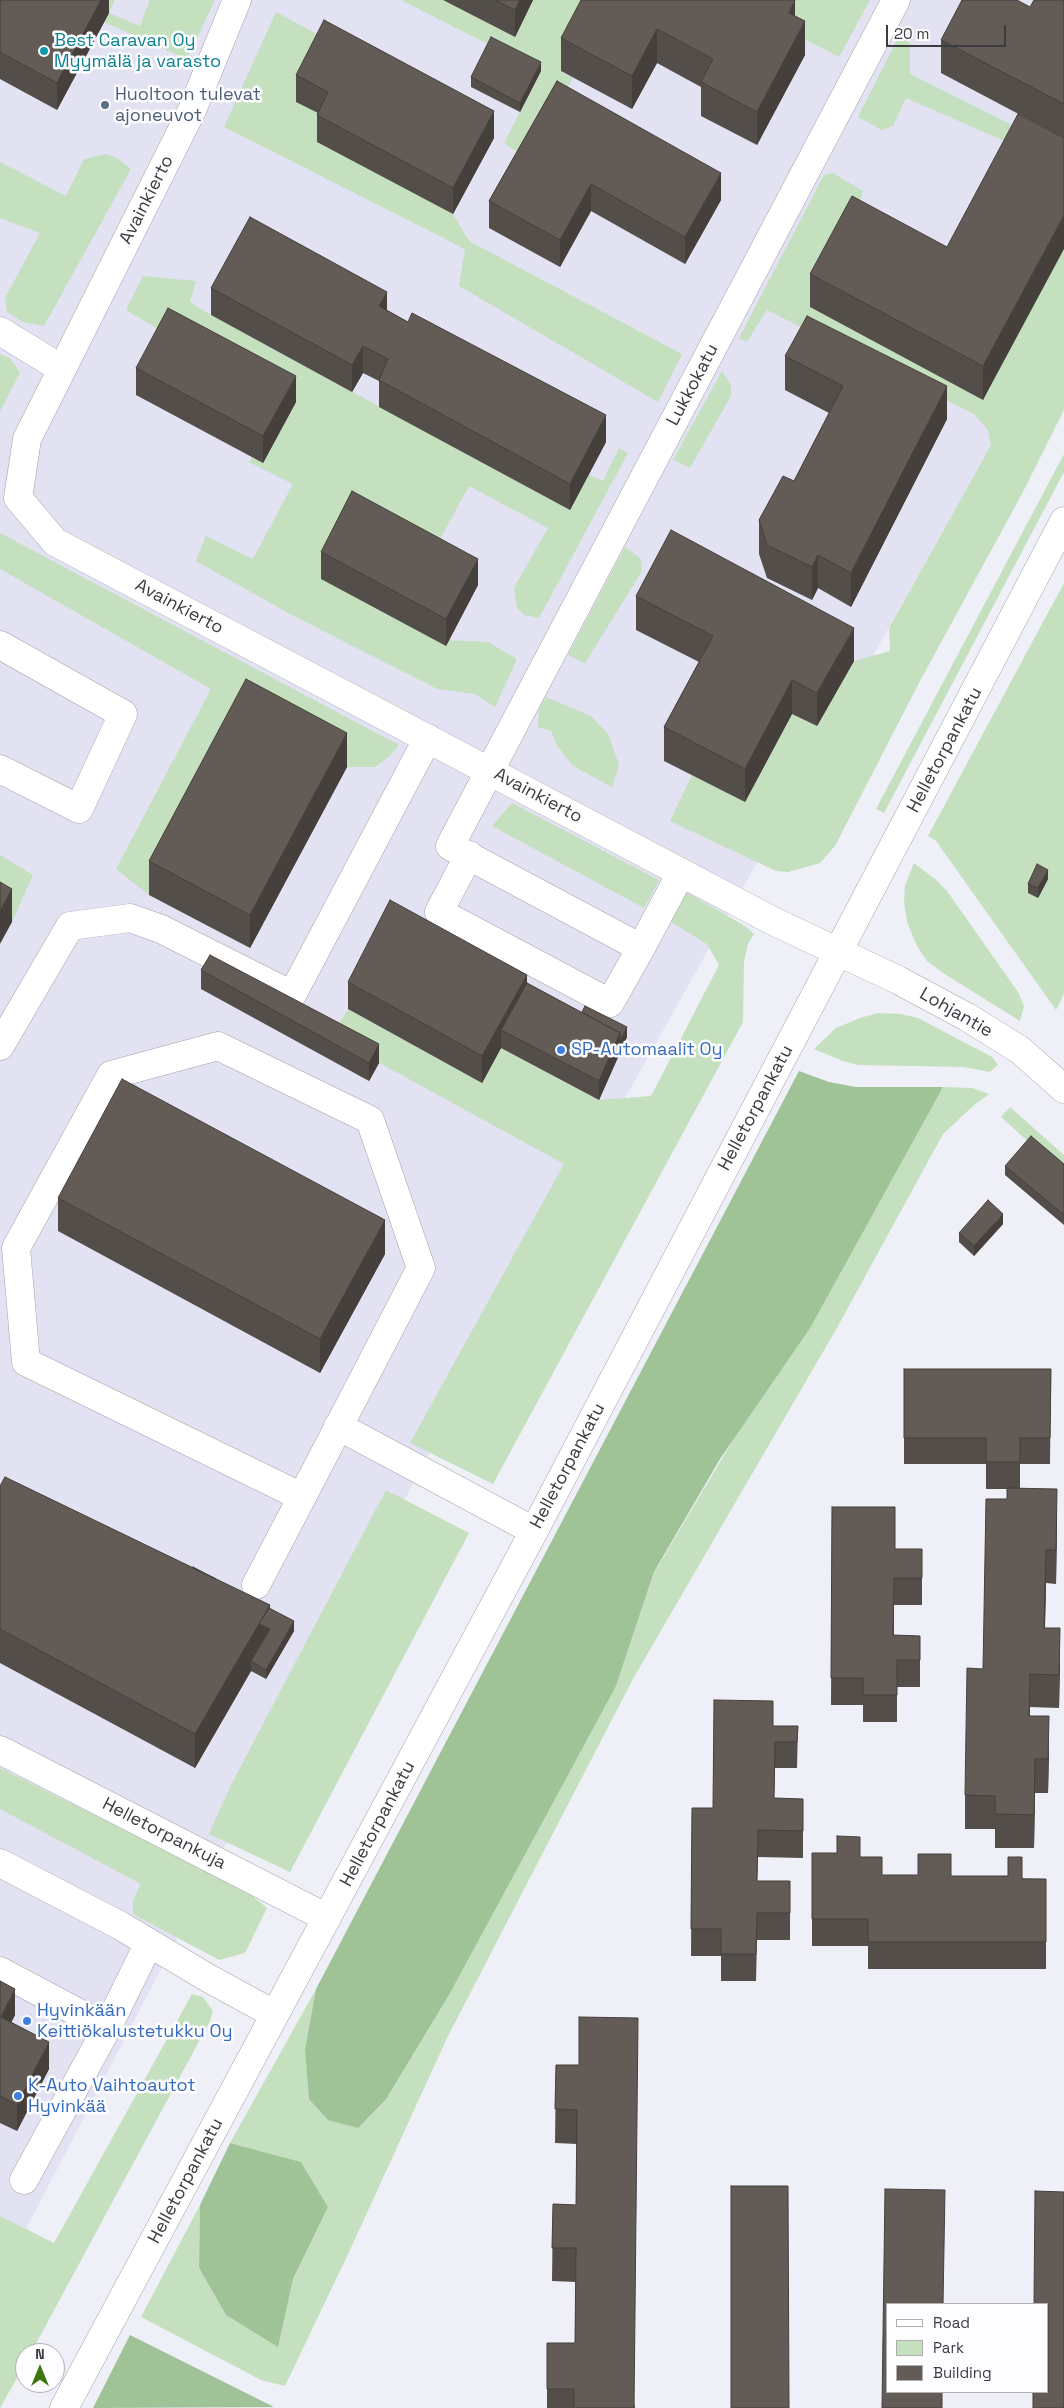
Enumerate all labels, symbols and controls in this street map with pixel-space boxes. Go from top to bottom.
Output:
scale bar [889,15,1009,47]
text: 20 m [894,24,929,43]
place label: Best Caravan Oy Myymälä ja varasto [54,30,221,72]
marker: Best Caravan Oy Myymälä ja varasto [38,45,50,57]
place label: Huoltoon tulevat ajoneuvot [115,84,261,126]
marker: Huoltoon tulevat ajoneuvot [99,99,111,111]
street label: Avainkierto [115,152,179,248]
street label: Lukkokatu [662,340,724,430]
street label: Avainkierto [131,575,227,639]
street label: Helletorpankatu [903,684,987,816]
street label: Avainkierto [490,764,586,828]
street label: Lohjantie [916,983,996,1043]
place label: SP-Automaalit Oy [571,1039,723,1061]
street label: Helletorpankatu [714,1042,798,1174]
marker: SP-Automaalit Oy [555,1044,567,1056]
street label: Helletorpankatu [526,1400,610,1532]
street label: Helletorpankatu [336,1758,420,1890]
street label: Helletorpankuja [99,1794,229,1874]
place label: Hyvinkään Keittiökalustetukku Oy [37,2000,232,2042]
marker: Hyvinkään Keittiökalustetukku Oy [21,2015,33,2027]
place label: K-Auto Vaihtoautot Hyvinkää [28,2075,195,2118]
marker: K-Auto Vaihtoautot Hyvinkää [12,2090,24,2102]
street label: Helletorpankatu [144,2115,228,2247]
legend [886,2303,1049,2393]
text: Road [933,2313,970,2332]
text: Park [933,2338,964,2357]
north arrow [15,2343,65,2393]
text: N [35,2345,45,2363]
text: Building [933,2363,992,2382]

